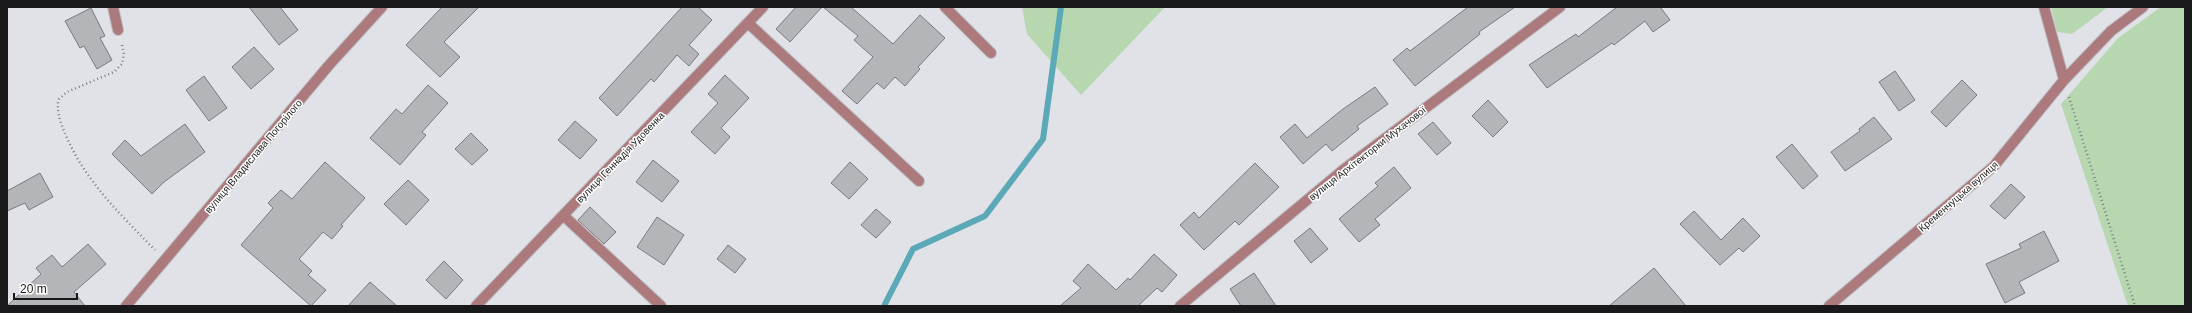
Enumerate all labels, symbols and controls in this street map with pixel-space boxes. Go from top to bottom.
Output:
street label: вулиця Владислава Погорілого [203,97,304,215]
street label: вулиця Архітекторки Мухачової [1307,104,1428,202]
street label: вулиця Геннадія Удовенка [574,109,667,205]
street label: Кременчуцька вулиця [1916,159,2000,234]
scale bar [14,275,77,301]
text: 20 m [20,282,47,296]

